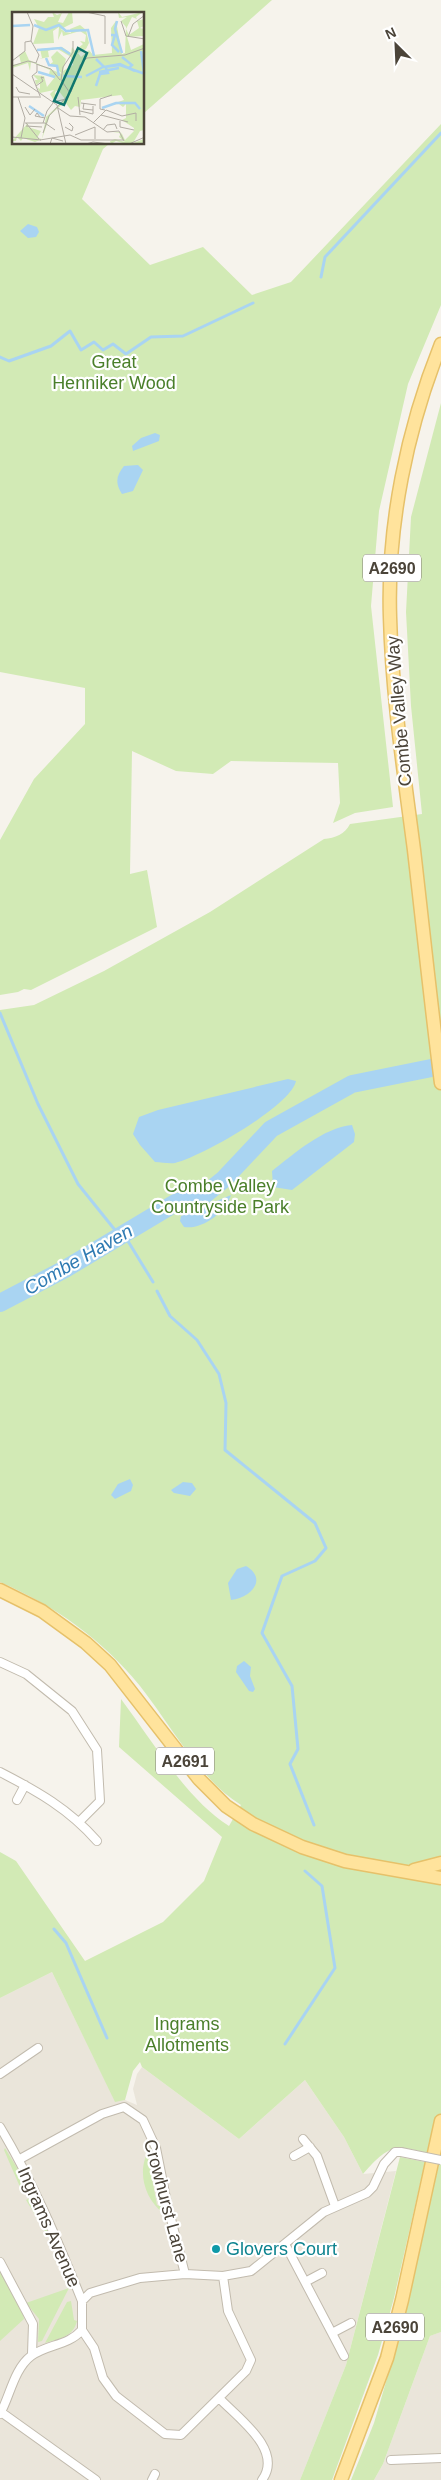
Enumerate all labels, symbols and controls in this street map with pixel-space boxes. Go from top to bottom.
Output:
inset map [12,12,145,145]
north arrow [371,20,421,70]
text: N [383,24,399,42]
park label: Great Henniker Wood [52,352,176,393]
road number: A2690 [363,554,421,582]
street label: Combe Valley Way [382,635,416,787]
park label: Combe Valley Countryside Park [151,1176,290,1217]
water label: Combe Haven [20,1220,136,1299]
road number: A2691 [156,1748,214,1774]
park label: Ingrams Allotments [145,2014,229,2055]
street label: Crowhurst Lane [140,2137,192,2265]
street label: Ingrams Avenue [13,2164,85,2290]
place label: Glovers Court [226,2239,337,2259]
marker: Glovers Court [210,2243,222,2255]
road number: A2690 [366,2314,424,2340]

